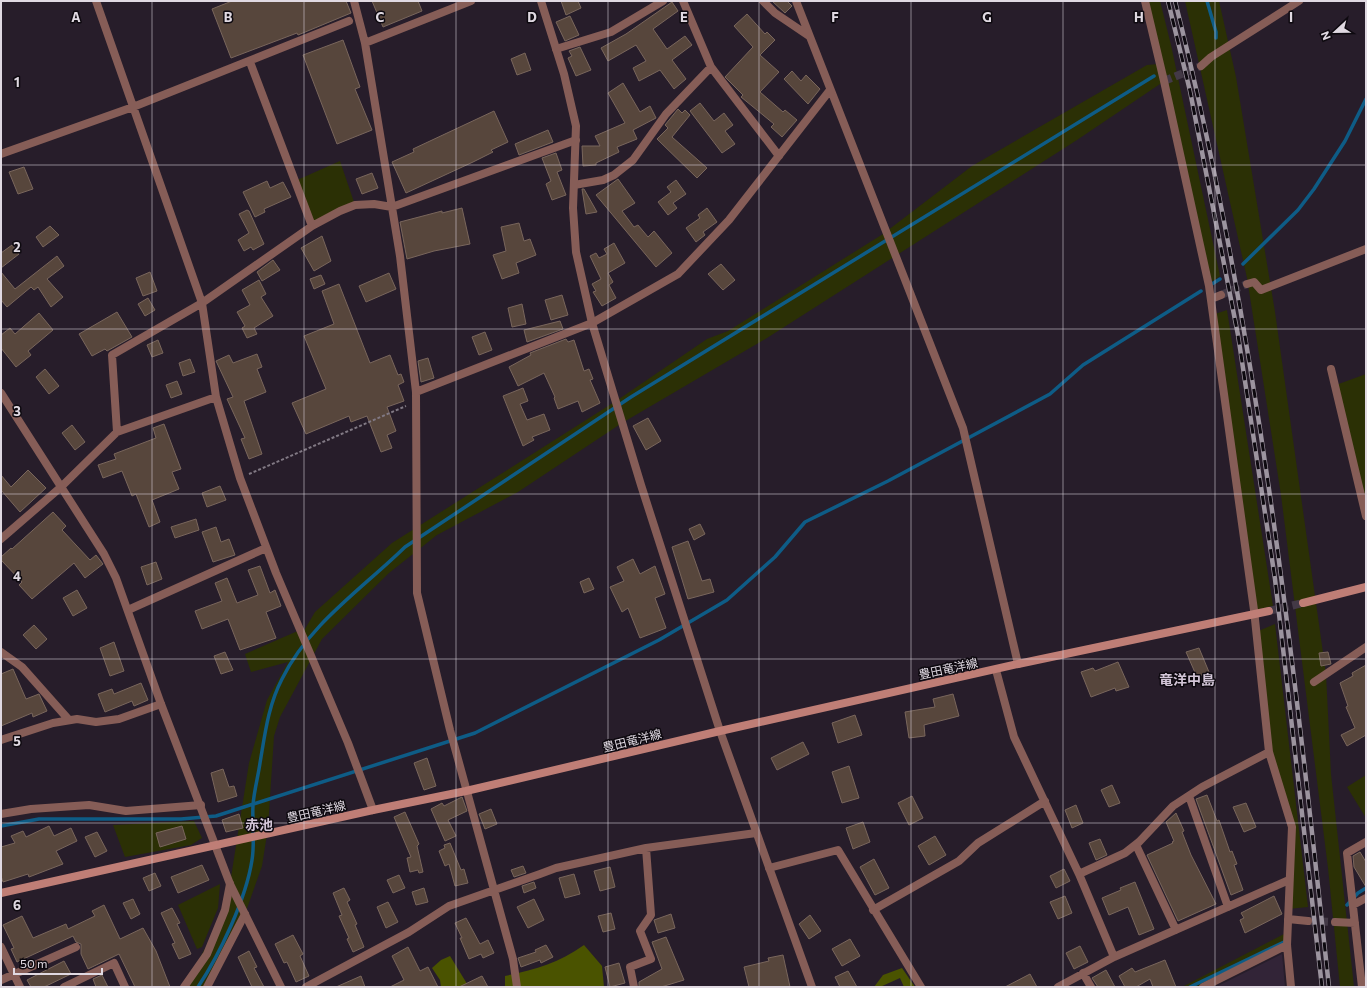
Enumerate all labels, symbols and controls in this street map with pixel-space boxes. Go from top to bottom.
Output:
text: A [71,9,81,25]
text: B [224,9,233,25]
text: C [376,9,385,25]
text: D [527,9,537,25]
text: E [680,9,688,25]
text: F [831,9,839,25]
text: G [982,9,992,25]
text: H [1134,9,1144,25]
text: I [1289,9,1293,25]
north arrow [1315,12,1355,52]
text: N [1318,30,1333,42]
text: 1 [14,74,20,90]
text: 2 [13,239,21,255]
text: 3 [13,403,21,419]
text: 4 [13,568,21,584]
street label: 豊田竜洋線 [917,655,979,681]
district label: 竜洋中島 [1159,671,1215,688]
street label: 豊田竜洋線 [601,726,663,754]
text: 5 [13,733,21,749]
street label: 豊田竜洋線 [285,797,347,825]
district label: 赤池 [245,816,273,833]
text: 6 [13,897,21,913]
scale bar [14,950,102,976]
text: 50 m [20,956,48,970]

